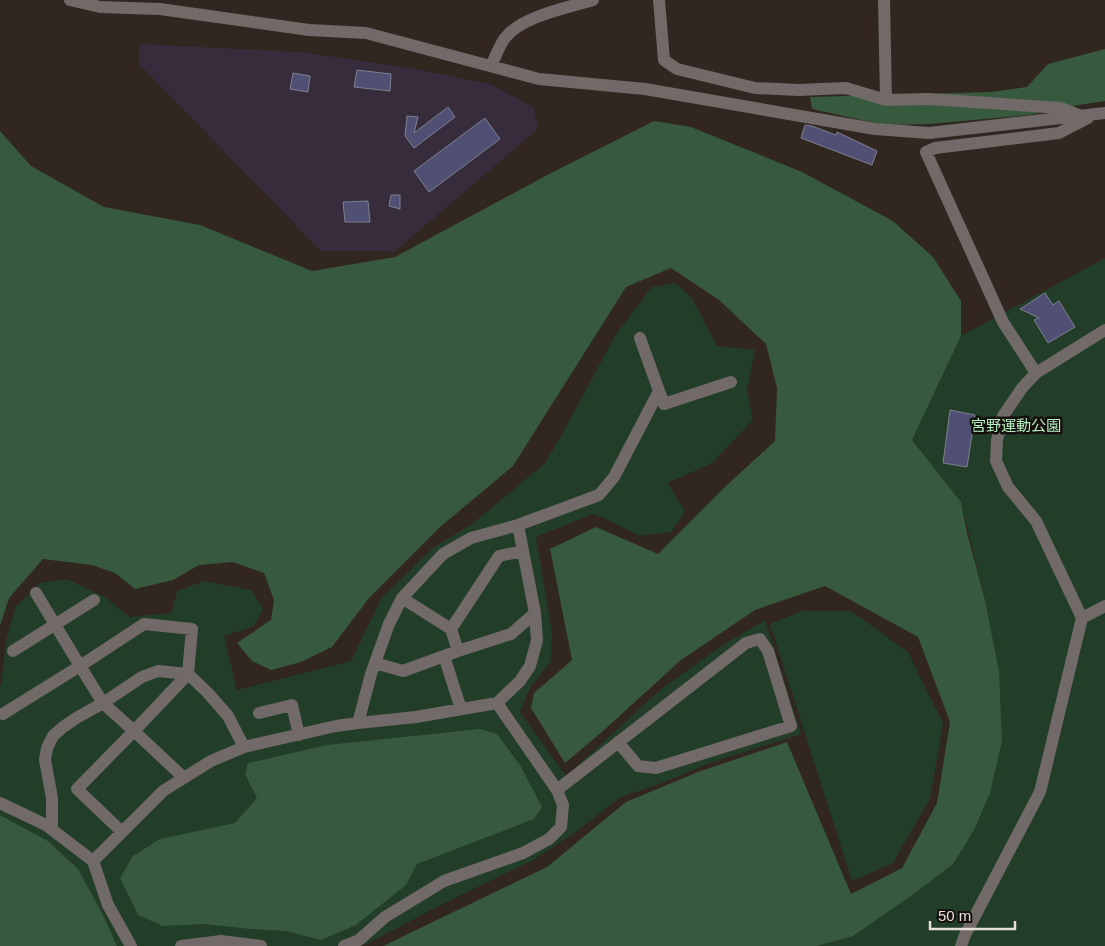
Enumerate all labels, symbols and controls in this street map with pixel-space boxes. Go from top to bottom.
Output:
park label: 宮野運動公園 [971,417,1061,434]
scale bar [930,898,1015,930]
text: 50 m [938,907,971,924]

